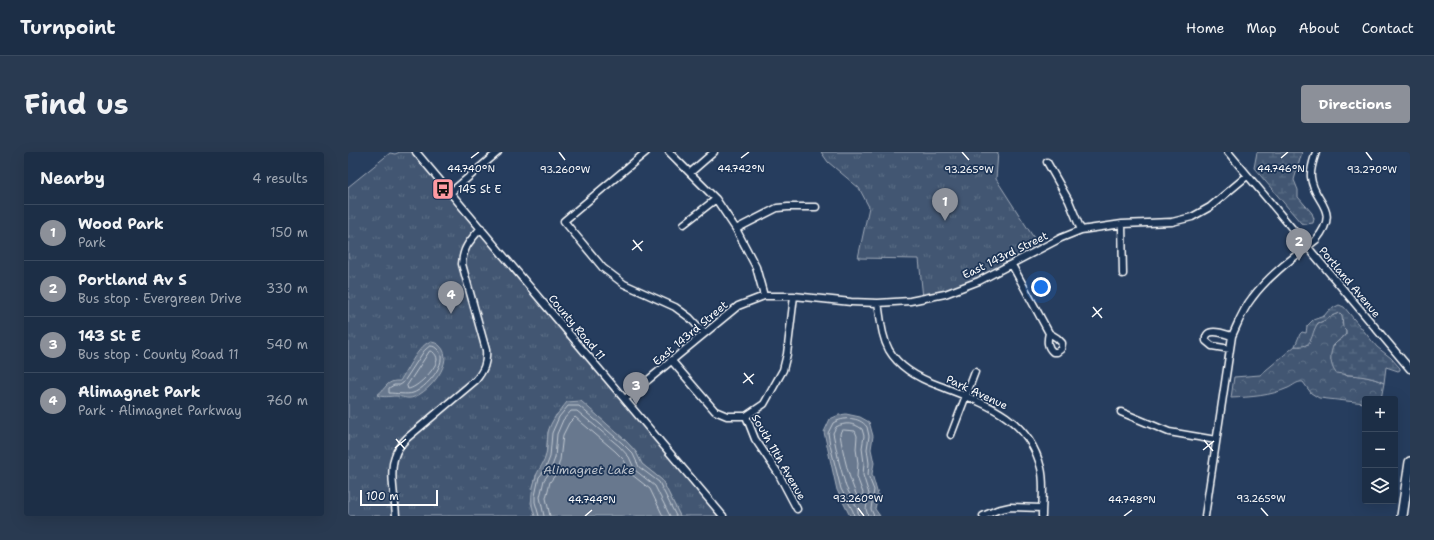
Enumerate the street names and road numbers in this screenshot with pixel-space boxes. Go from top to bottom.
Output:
street label: East 143rd Street [960,228,1051,283]
street label: Portland Avenue [1315,244,1384,321]
street label: County Road 11 [545,291,608,363]
street label: East 143rd Street [650,297,731,369]
street label: Park Avenue [944,372,1010,413]
street label: South 11th Avenue [748,412,809,503]

